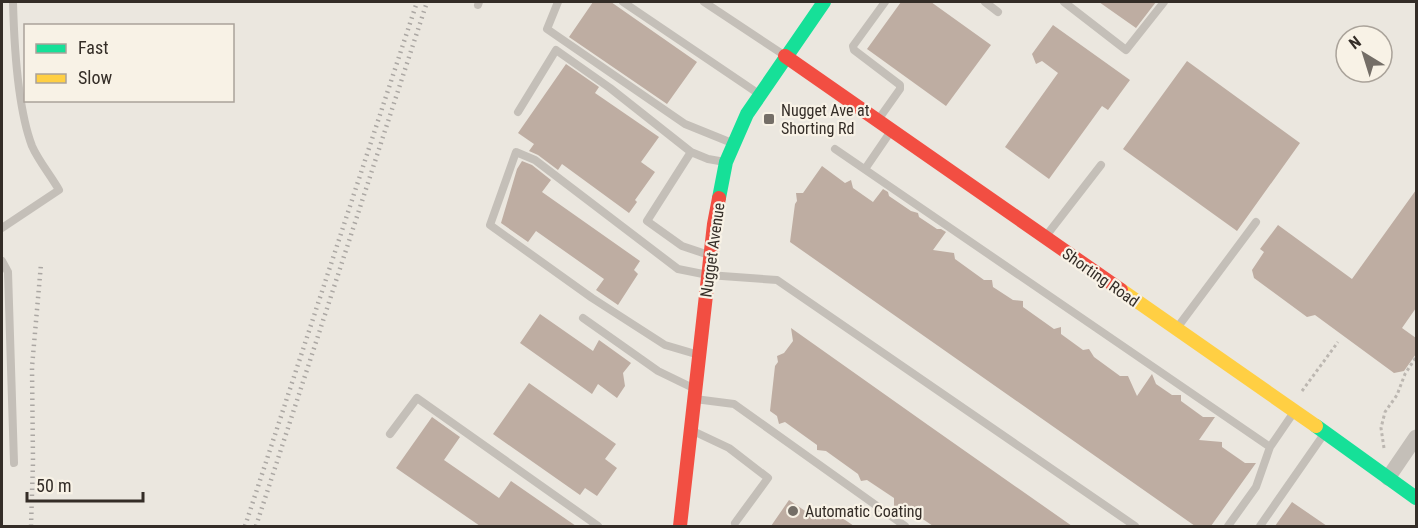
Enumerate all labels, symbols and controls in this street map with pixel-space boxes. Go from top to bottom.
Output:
legend [24,24,234,102]
north arrow [1334,24,1394,84]
text: N [1345,32,1365,53]
text: Fast [78,37,109,58]
text: Slow [78,67,113,88]
place label: Nugget Ave at Shorting Rd [781,101,870,138]
marker: Nugget Ave at Shorting Rd [762,112,776,126]
street label: Nugget Avenue [696,202,729,299]
street label: Shorting Road [1059,244,1143,311]
scale bar [27,465,142,503]
text: 50 m [36,475,71,496]
place label: Automatic Coating [805,502,922,521]
marker: Automatic Coating [786,504,800,518]

